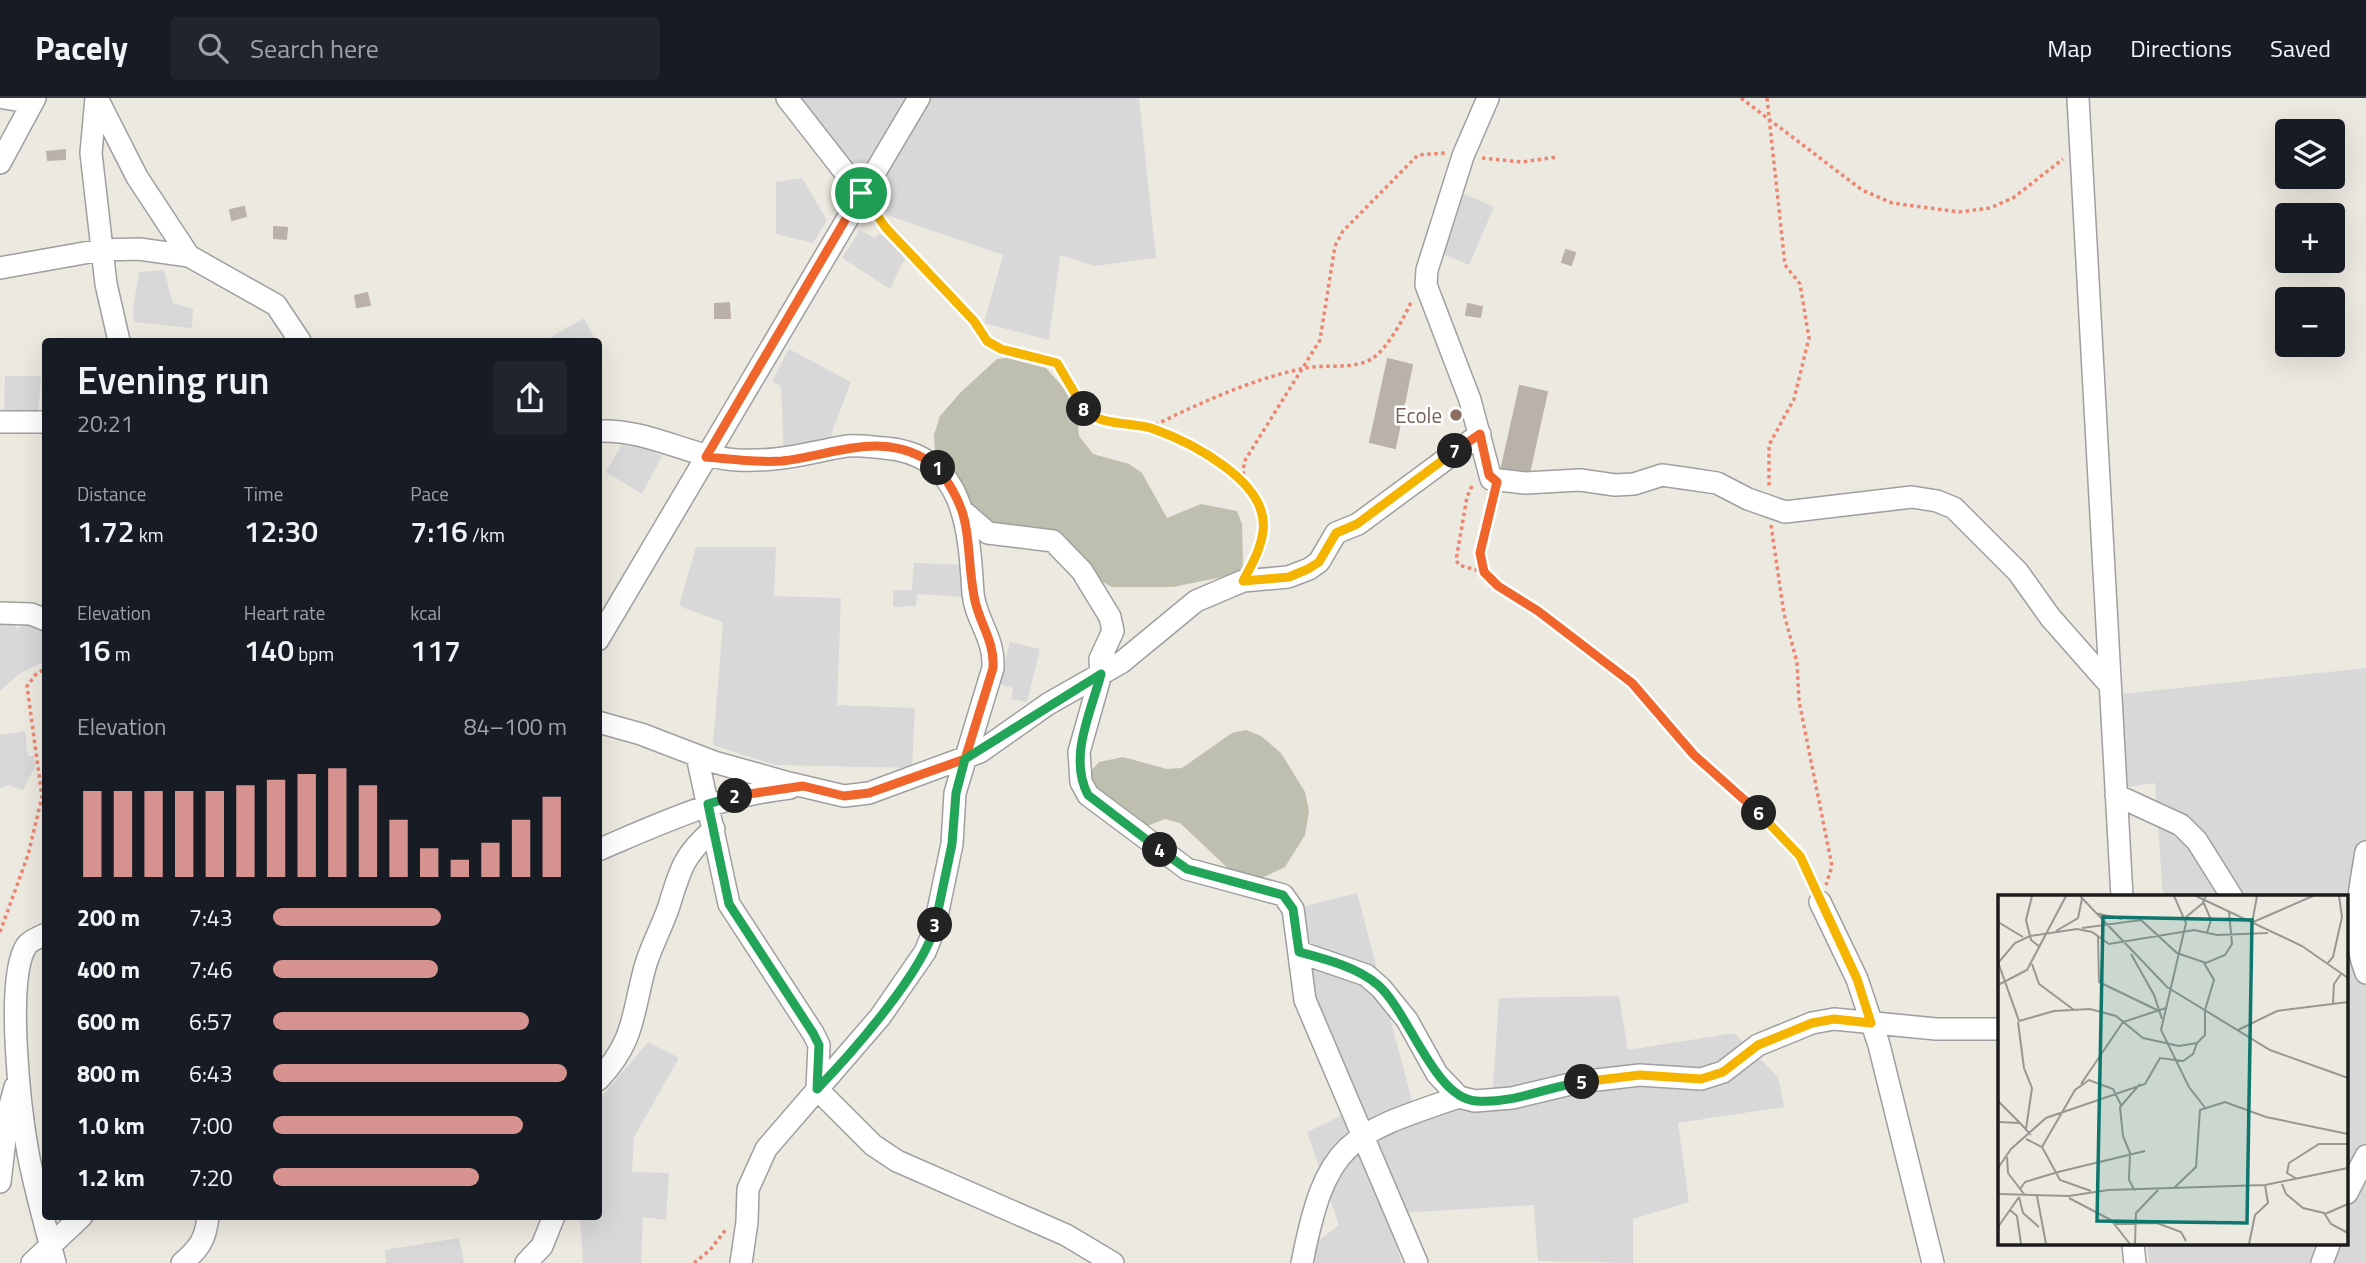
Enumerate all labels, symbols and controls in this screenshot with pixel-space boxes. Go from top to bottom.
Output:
search box [170,17,660,80]
text: Pacely [35,23,128,73]
icon: search [194,29,232,67]
text: Search here [250,29,379,68]
text: Map [2047,30,2092,66]
text: Directions [2130,30,2232,66]
text: Saved [2270,30,2331,66]
map controls [2275,119,2345,357]
button: layers [2275,119,2345,189]
pin [831,163,891,223]
icon: arrive [842,174,880,212]
button: + [2275,203,2345,273]
button: − [2275,287,2345,357]
text: Evening run [77,351,270,409]
button: share [493,361,567,435]
pin: 8 [1066,392,1102,426]
text: 8 [1078,394,1089,423]
place label: Ecole [1395,399,1442,431]
text: 20:21 [77,406,134,441]
marker: Ecole [1448,407,1464,423]
pin: 7 [1438,434,1472,468]
text: 7 [1449,436,1460,465]
pin: 1 [920,450,956,486]
text: 1 [932,453,943,482]
text: Distance [77,479,146,508]
text: Time [244,479,283,508]
text: Pace [410,479,449,508]
text: 1.72 [77,508,135,554]
text: 12:30 [244,508,318,554]
text: 7:16 [410,508,468,554]
text: km [135,520,164,549]
text: /km [468,520,505,549]
text: Elevation [77,598,151,627]
text: Heart rate [244,598,325,627]
text: kcal [410,598,441,627]
text: 16 [77,627,111,673]
text: 140 [244,627,294,673]
text: 117 [410,627,461,673]
text: m [111,639,131,668]
text: bpm [294,639,334,668]
text: Elevation [77,709,166,744]
text: 84–100 m [464,709,567,744]
pin: 2 [718,778,752,814]
text: 2 [729,781,740,810]
pin: 6 [1742,796,1776,830]
text: 6 [1753,798,1764,827]
pin: 4 [1142,832,1178,868]
text: 4 [1154,835,1165,864]
inset map [1998,895,2348,1246]
text: 200 m [77,900,140,935]
text: 7:43 [189,900,233,935]
pin: 3 [918,908,953,942]
text: 3 [929,910,940,939]
text: 400 m [77,952,140,987]
text: 7:46 [189,952,233,987]
text: 600 m [77,1004,140,1039]
text: 6:57 [189,1004,233,1039]
text: 800 m [77,1056,140,1091]
text: 6:43 [189,1056,233,1091]
pin: 5 [1564,1065,1600,1100]
text: 5 [1576,1067,1587,1096]
text: 1.0 km [77,1108,145,1143]
text: 7:00 [189,1108,233,1143]
text: 1.2 km [77,1160,145,1195]
text: 7:20 [189,1160,233,1195]

